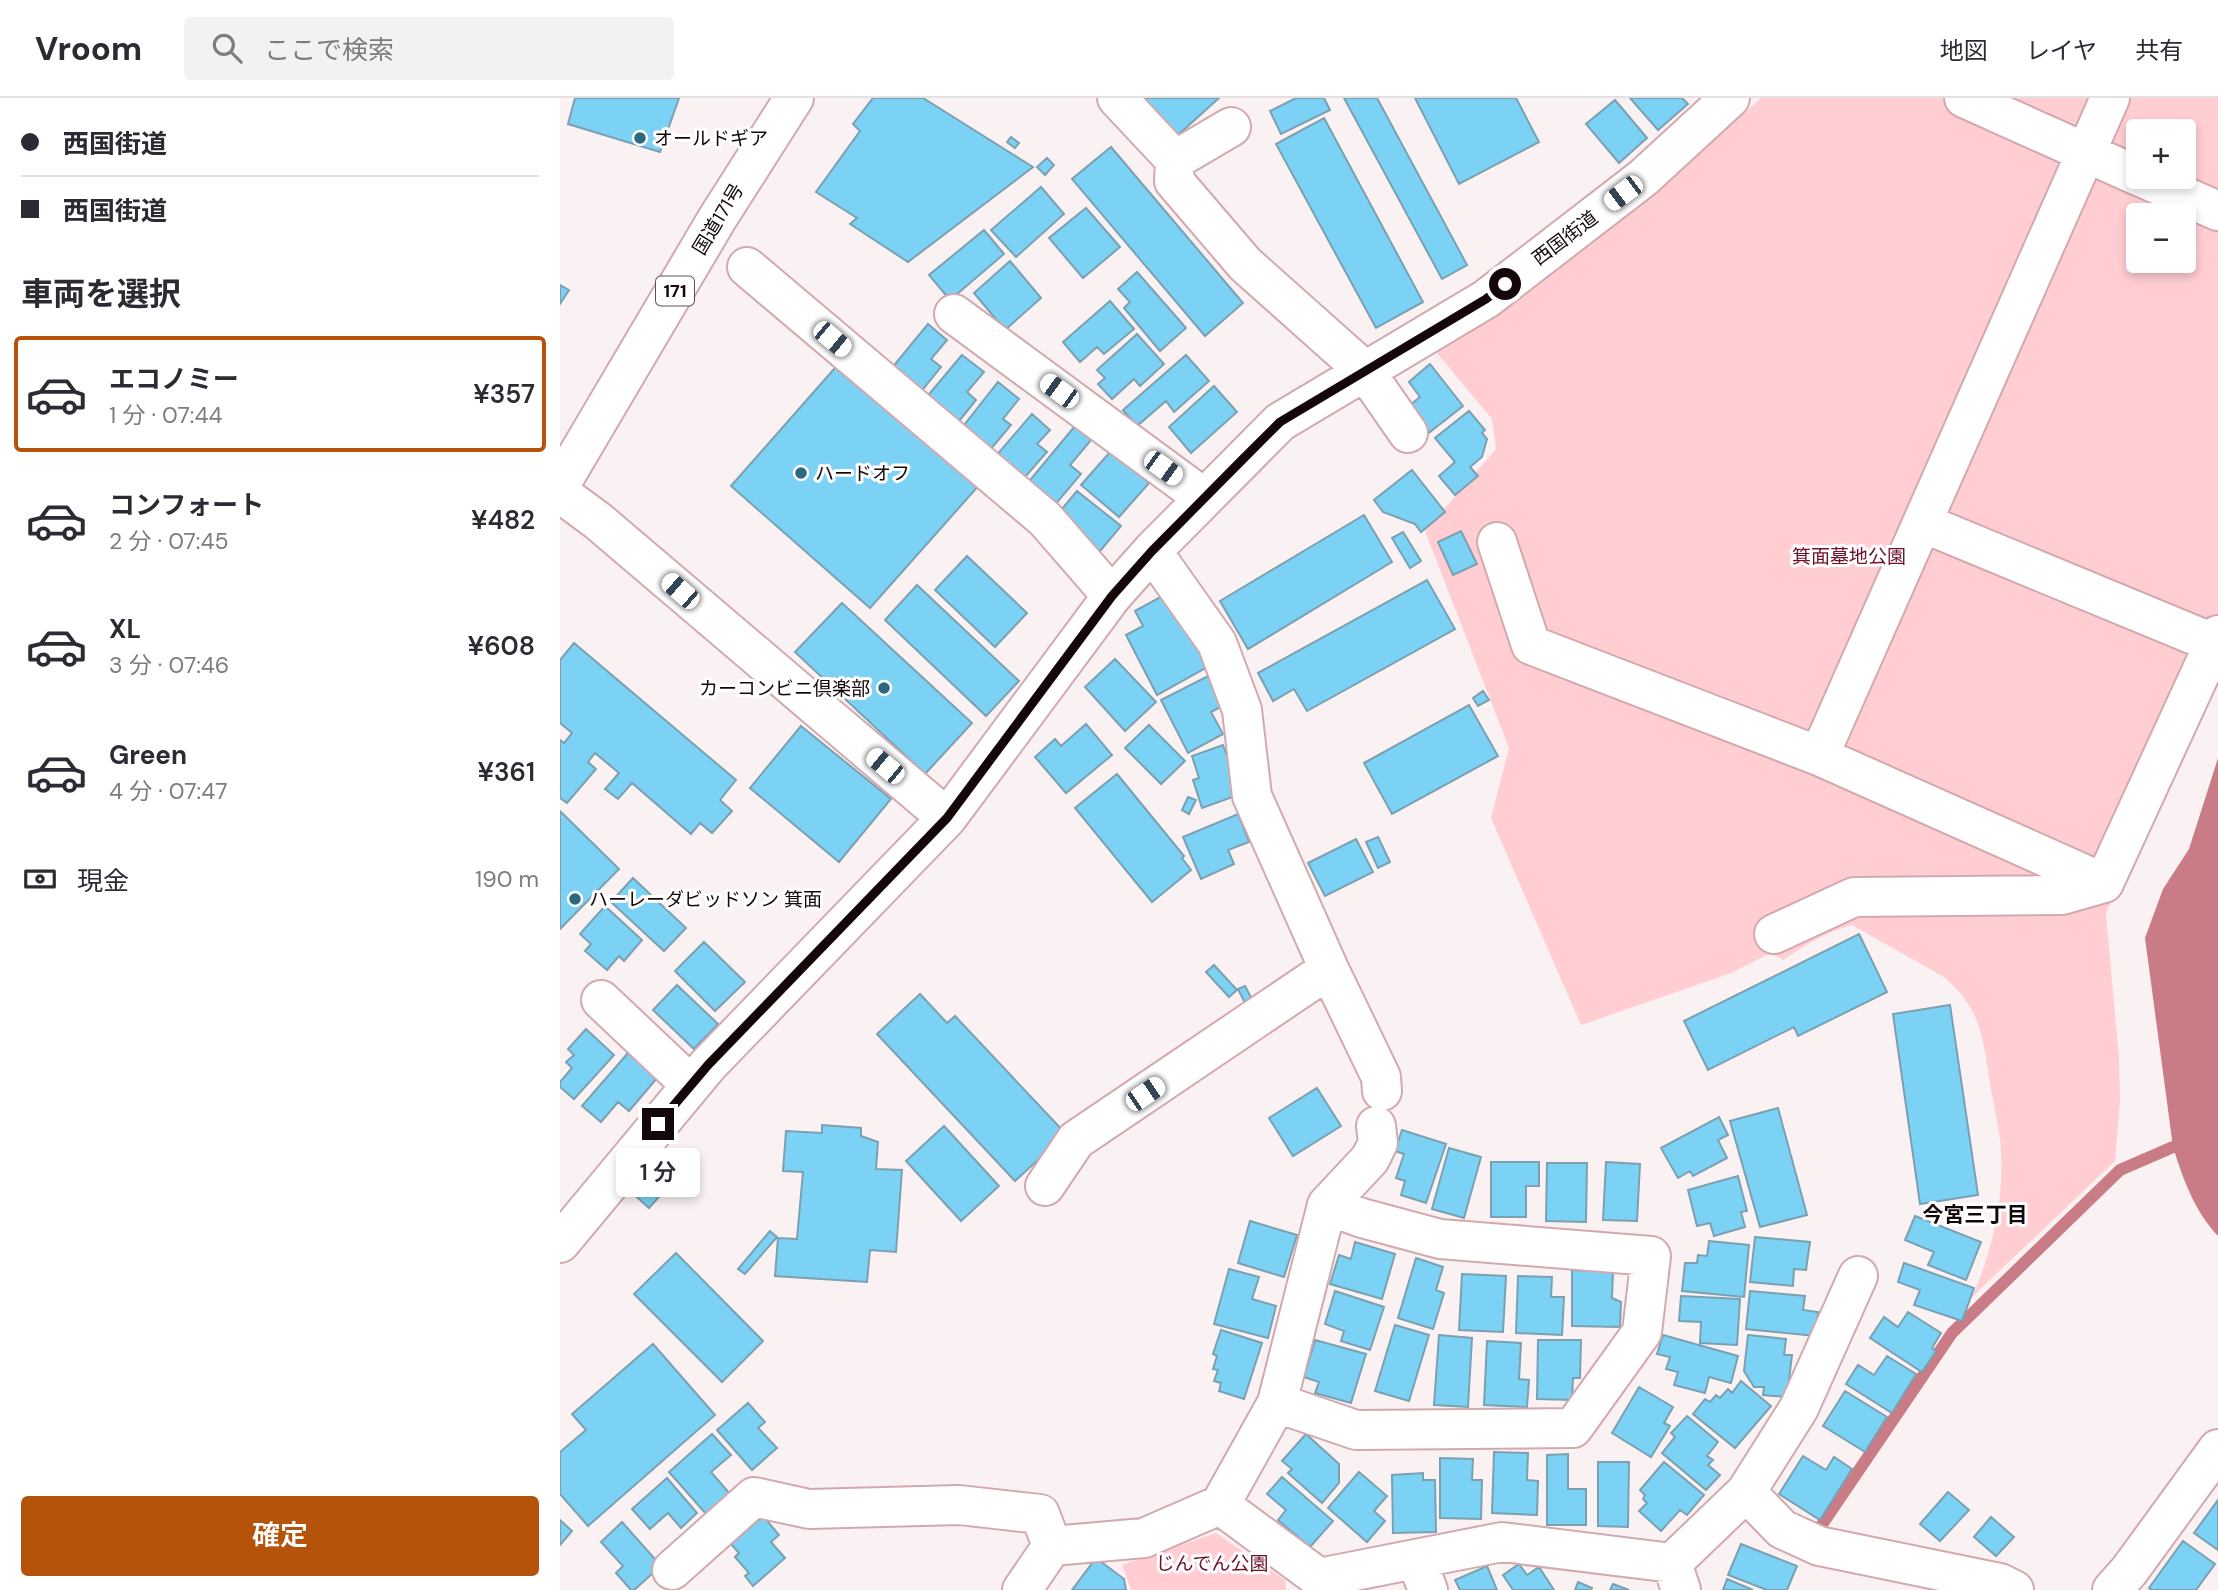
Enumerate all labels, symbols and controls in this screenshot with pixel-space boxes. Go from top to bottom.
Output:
search box [184,17,674,80]
text: Vroom [35,27,142,70]
icon: search [208,29,246,67]
text: ここで検索 [264,33,394,67]
text: 地図 [1940,35,1988,66]
text: レイヤ [2026,35,2097,66]
text: 共有 [2135,35,2183,66]
map controls [2126,119,2196,273]
button: + [2126,119,2196,189]
place label: オールドギア [654,126,768,151]
text: 西国街道 [63,127,167,161]
marker: オールドギア [632,130,648,146]
car [1600,172,1647,214]
street label: 国道171号 [687,179,749,259]
text: 西国街道 [63,194,167,228]
button: − [2126,203,2196,273]
street label: 西国街道 [1527,205,1603,271]
route start [1489,268,1521,300]
text: 車両を選択 [21,273,181,315]
road number: 171 [656,276,694,306]
car [810,317,855,361]
text: エコノミー [109,362,239,396]
icon: car [25,363,88,426]
car [1036,370,1083,412]
text: ¥357 [473,377,535,411]
text: 1 分 · 07:44 [109,400,222,430]
car [1140,447,1187,489]
place label: ハードオフ [815,461,910,486]
marker: ハードオフ [793,465,809,481]
text: コンフォート [109,488,264,522]
icon: car [25,489,88,552]
text: ¥482 [471,503,535,537]
text: 2 分 · 07:45 [109,526,229,556]
park label: 箕面墓地公園 [1792,544,1906,569]
car [658,569,703,613]
text: XL [109,612,141,646]
icon: car [25,615,88,678]
text: ¥608 [468,629,535,663]
text: 3 分 · 07:46 [109,650,229,680]
place label: カーコンビニ倶楽部 [699,676,870,701]
marker: カーコンビニ倶楽部 [876,680,892,696]
text: Green [109,738,187,772]
icon: car [25,741,88,804]
car [863,744,908,788]
text: ¥361 [477,755,535,789]
text: 4 分 · 07:47 [109,776,227,806]
icon: cash [21,860,59,898]
text: 現金 [77,864,129,898]
text: 190 m [475,864,539,894]
place label: ハーレーダビッドソン 箕面 [589,887,822,912]
marker: ハーレーダビッドソン 箕面 [567,891,583,907]
car [1122,1074,1169,1114]
route end [642,1108,674,1140]
callout: 1 分 [616,1148,700,1198]
text: 1 分 [640,1157,676,1187]
district label: 今宮三丁目 [1923,1201,2028,1229]
button: 確定 [21,1496,539,1576]
park label: じんでん公園 [1155,1551,1269,1576]

